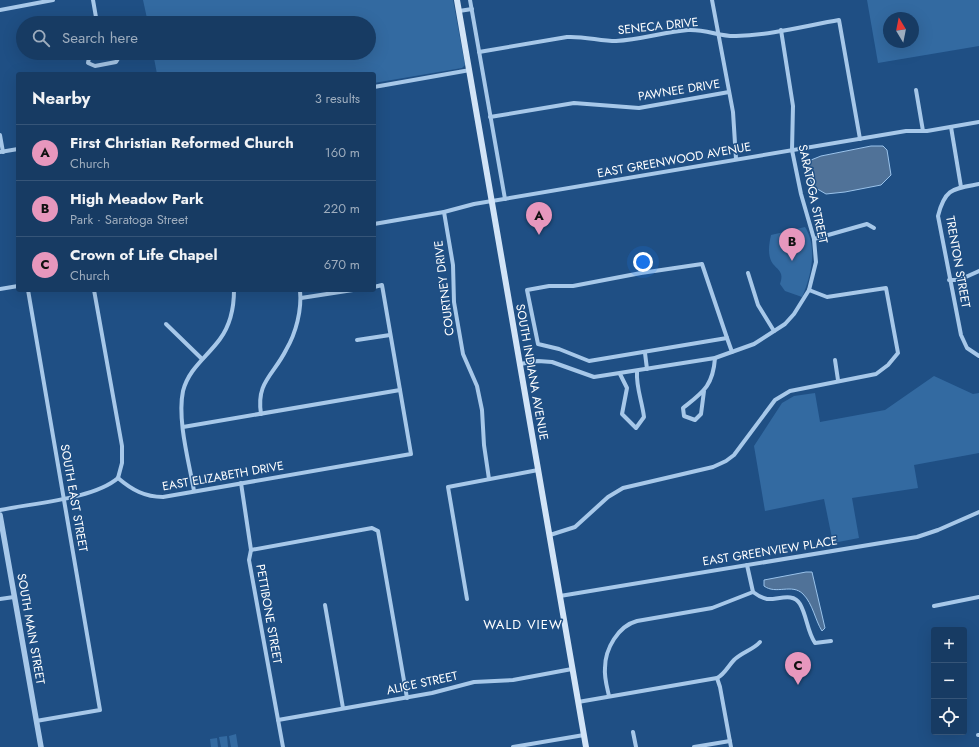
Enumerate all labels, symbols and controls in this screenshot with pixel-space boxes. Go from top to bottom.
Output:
north arrow [883,12,919,48]
street label: SENECA DRIVE [617,13,699,39]
search box [16,16,376,60]
icon: search [30,27,52,49]
text: Search here [62,27,138,49]
street label: PAWNEE DRIVE [637,75,721,105]
text: Nearby [32,86,90,110]
text: 3 results [315,89,360,108]
text: First Christian Reformed Church [70,132,294,154]
street label: EAST GREENWOOD AVENUE [596,138,752,182]
text: A [40,143,50,162]
text: 160 m [325,143,360,162]
street label: SARATOGA STREET [794,143,832,246]
text: Church [70,154,110,173]
text: High Meadow Park [70,188,204,210]
text: B [41,199,49,218]
text: 220 m [323,199,360,218]
pin: A [526,202,552,235]
text: Park · Saratoga Street [70,210,188,229]
street label: TRENTON STREET [941,215,975,310]
pin: B [779,228,805,261]
street label: COURTNEY DRIVE [429,239,459,337]
text: Crown of Life Chapel [70,244,217,266]
your location [633,252,653,272]
text: C [40,255,50,274]
text: 670 m [324,255,360,274]
text: Church [70,266,110,285]
street label: SOUTH INDIANA AVENUE [511,302,553,442]
street label: SOUTH EAST STREET [56,443,92,554]
street label: EAST ELIZABETH DRIVE [161,456,285,496]
street label: EAST GREENVIEW PLACE [701,531,839,571]
street label: PETTIBONE STREET [251,563,287,666]
street label: SOUTH MAIN STREET [12,572,50,686]
district label: WALD VIEW [483,615,563,634]
map controls [931,627,967,735]
button: + [931,627,967,663]
pin: C [785,652,811,685]
button: − [931,663,967,699]
street label: ALICE STREET [385,667,460,699]
button: locate [931,699,967,735]

